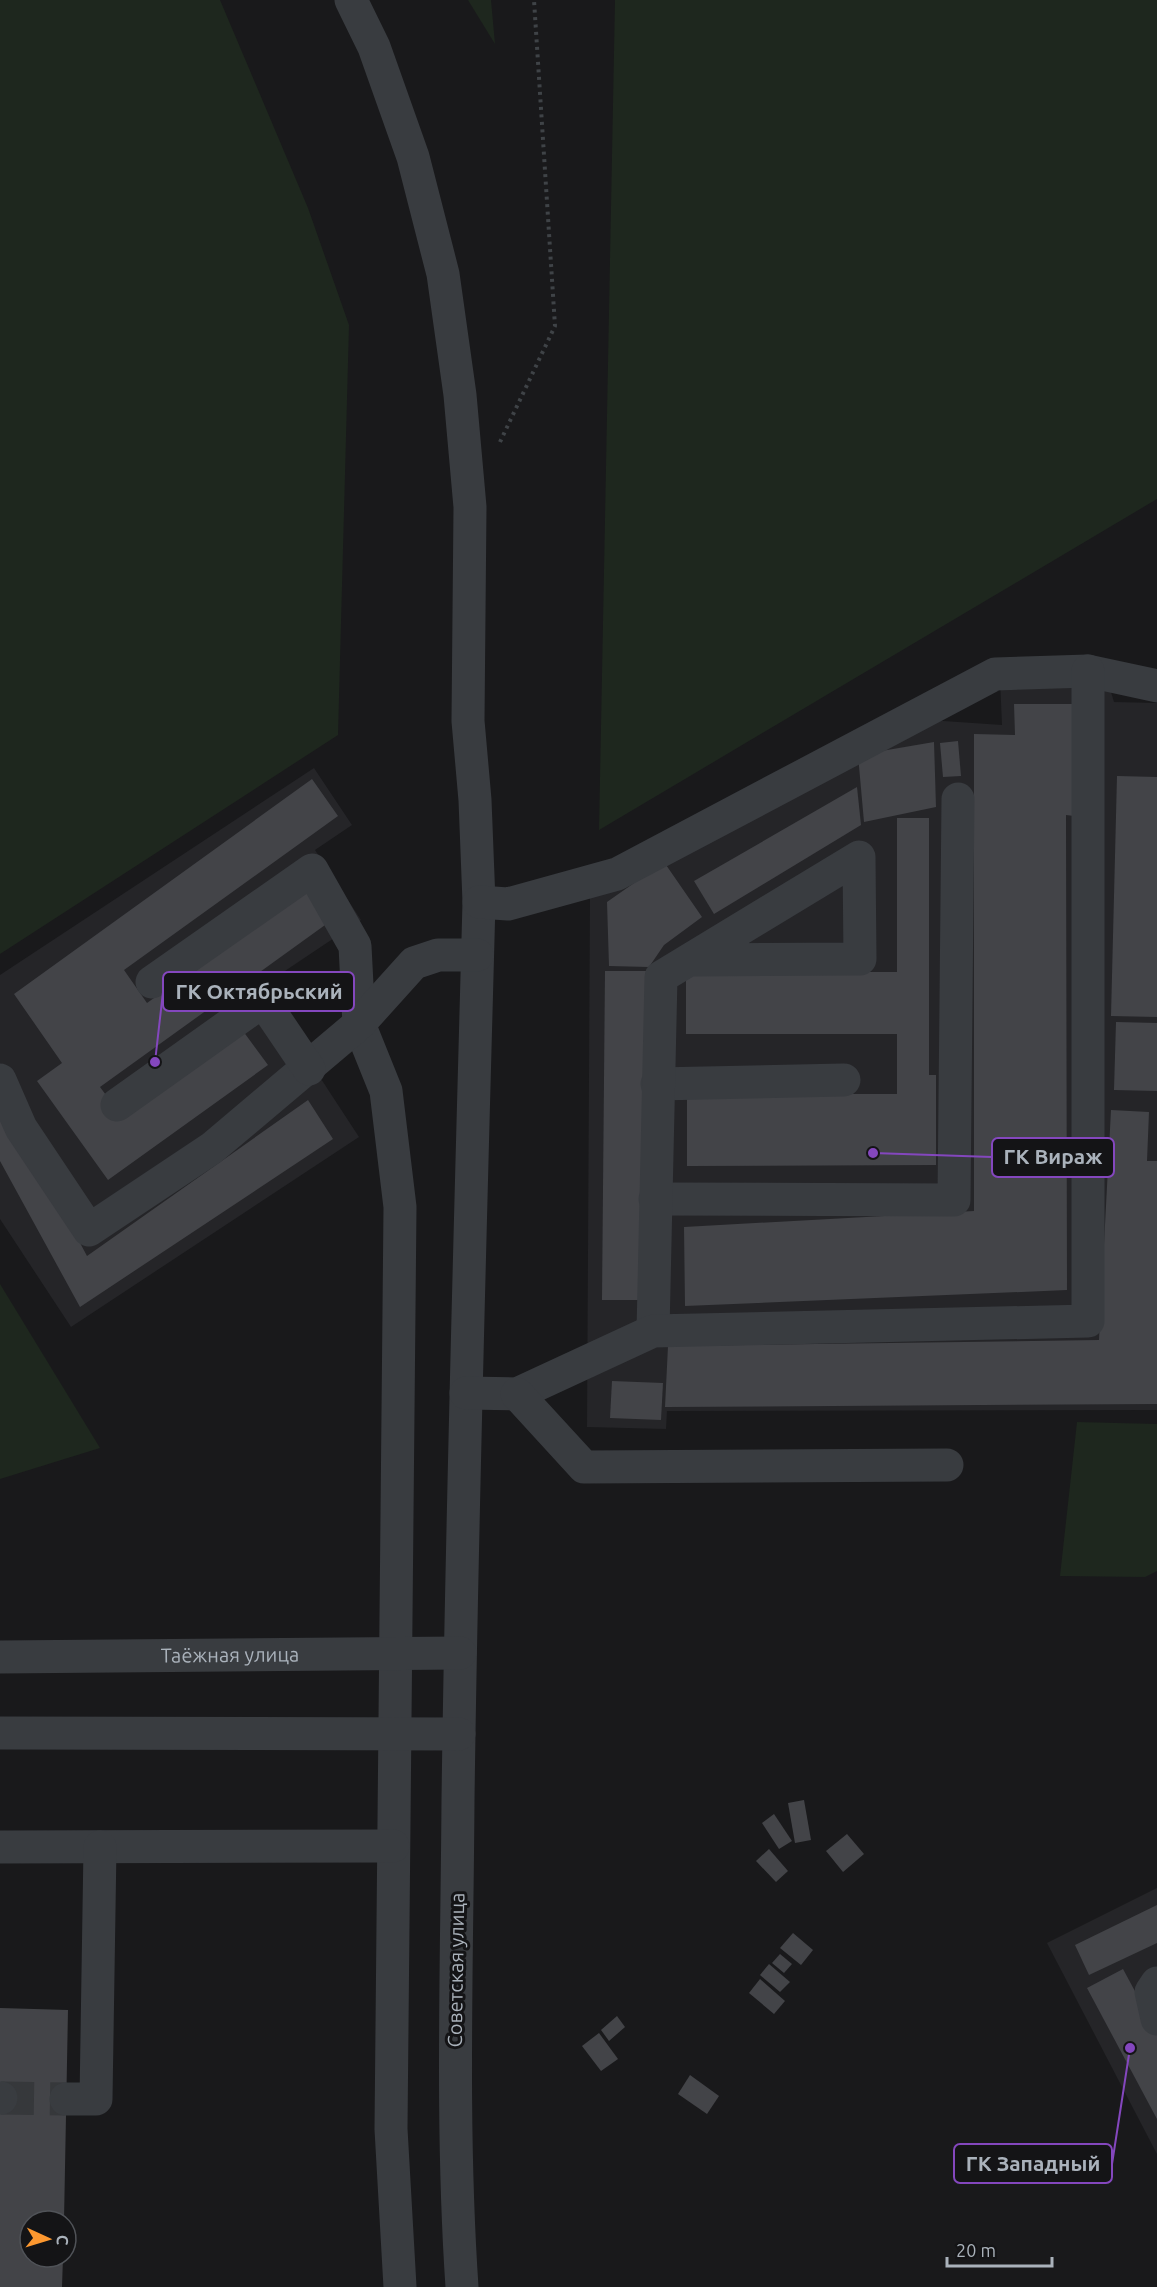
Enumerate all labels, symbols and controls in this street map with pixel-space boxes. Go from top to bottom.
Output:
callout: ГК Октябрьский [163,972,354,1011]
text: ГК Октябрьский [176,979,342,1003]
callout: ГК Вираж [992,1138,1114,1177]
text: ГК Вираж [1004,1144,1103,1168]
street label: Таёжная улица [161,1642,299,1667]
street label: Советская улица [443,1892,468,2048]
callout: ГК Западный [954,2144,1112,2183]
text: ГК Западный [966,2151,1100,2175]
north arrow [18,2209,78,2269]
scale bar [947,2230,1052,2268]
text: С [54,2234,72,2246]
text: 20 m [956,2240,996,2260]

